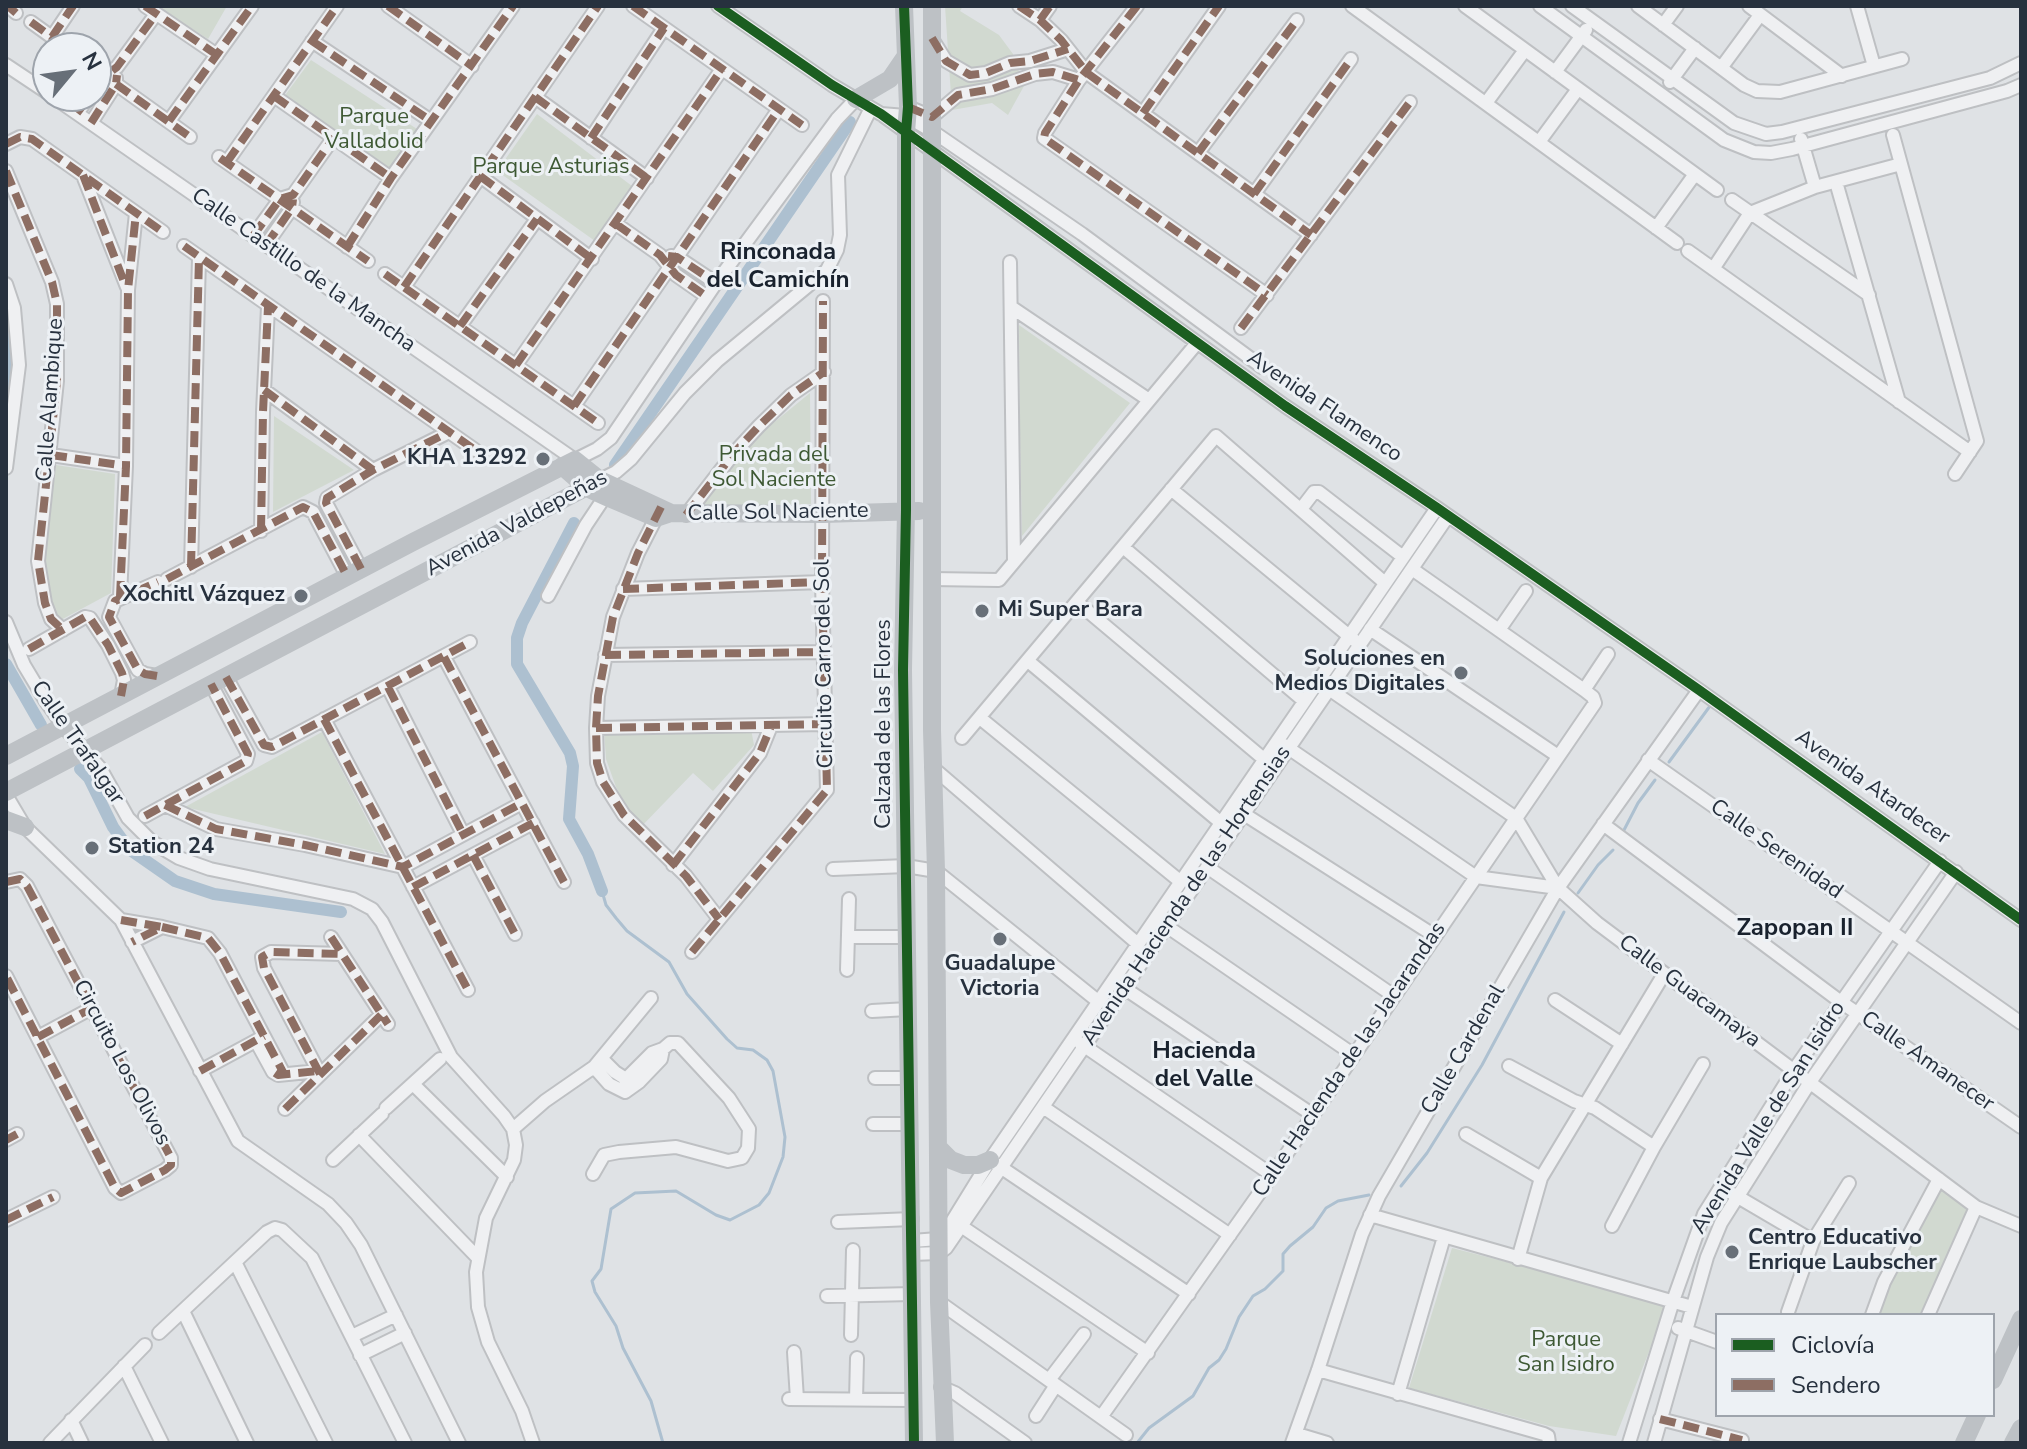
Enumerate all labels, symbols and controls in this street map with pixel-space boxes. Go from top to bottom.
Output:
north arrow [32,32,112,112]
text: N [74,47,108,76]
park label: Parque Valladolid [324,105,424,156]
park label: Parque Asturias [473,155,629,181]
street label: Calle Castillo de la Mancha [186,183,420,359]
district label: Rinconada del Camichín [706,239,850,295]
street label: Calle Alambique [32,317,70,483]
street label: Avenida Flamenco [1241,345,1407,469]
park label: Privada del Sol Naciente [712,443,836,494]
place label: KHA 13292 [407,446,527,472]
marker: KHA 13292 [534,450,552,468]
street label: Avenida Valdepeñas [422,465,612,583]
street label: Calle Sol Naciente [687,498,869,528]
street label: Circuito Carro del Sol [810,559,840,769]
place label: Xochitl Vázquez [123,583,285,609]
marker: Xochitl Vázquez [292,587,310,605]
place label: Mi Super Bara [998,598,1143,624]
marker: Mi Super Bara [973,602,991,620]
street label: Calzada de las Flores [872,619,898,829]
place label: Soluciones en Medios Digitales [1275,647,1445,698]
marker: Soluciones en Medios Digitales [1452,664,1470,682]
street label: Calle Trafalgar [25,676,129,810]
street label: Avenida Atardecer [1789,725,1955,851]
street label: Avenida Hacienda de las Hortensias [1077,741,1297,1051]
street label: Calle Serenidad [1705,794,1847,906]
place label: Station 24 [108,835,214,861]
marker: Station 24 [83,839,101,857]
district label: Zapopan II [1736,915,1854,943]
street label: Calle Hacienda de las Jacarandas [1248,917,1452,1203]
marker: Guadalupe Victoria [991,930,1009,948]
street label: Calle Guacamaya [1613,930,1765,1054]
place label: Guadalupe Victoria [944,952,1056,1004]
street label: Circuito Los Olivos [66,976,176,1150]
street label: Calle Cardenal [1416,980,1512,1120]
street label: Avenida Valle de San Isidro [1686,997,1852,1239]
street label: Calle Amanecer [1855,1006,1999,1118]
district label: Hacienda del Valle [1152,1038,1256,1094]
place label: Centro Educativo Enrique Laubscher [1748,1226,1937,1278]
marker: Centro Educativo Enrique Laubscher [1723,1243,1741,1261]
legend [1715,1313,1995,1417]
park label: Parque San Isidro [1517,1328,1615,1380]
text: Ciclovía [1791,1329,1875,1361]
text: Sendero [1791,1369,1881,1401]

